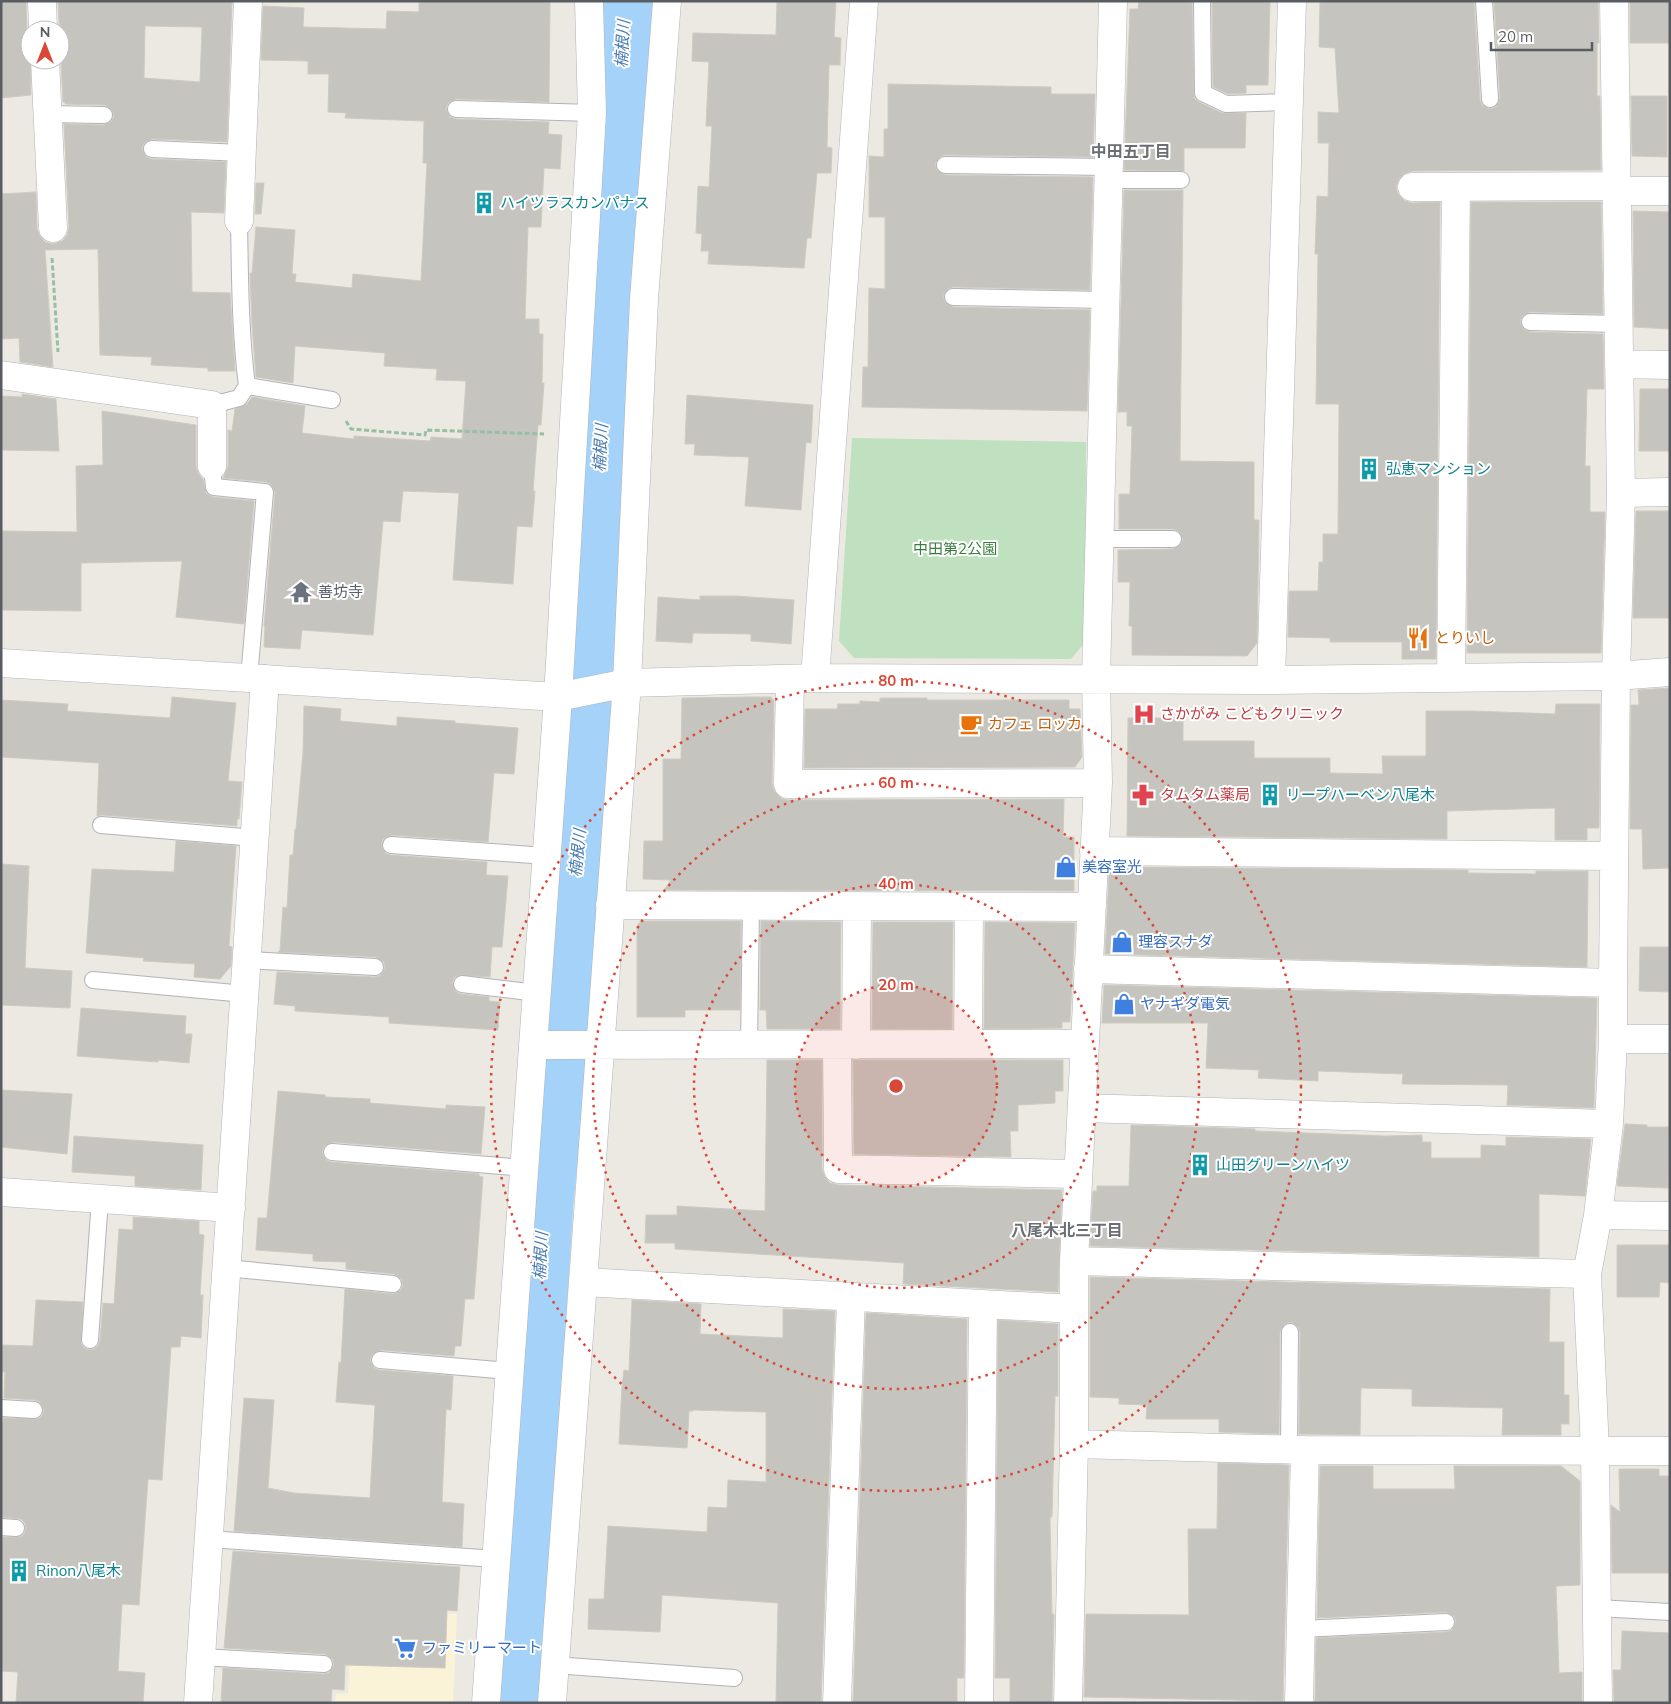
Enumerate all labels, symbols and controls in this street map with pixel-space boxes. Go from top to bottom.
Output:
water label: 楠根川 [611,18,633,68]
north arrow [20,20,70,70]
scale bar [1491,20,1592,52]
text: N [40,23,50,41]
text: 20 m [1498,27,1533,46]
district label: 中田五丁目 [1091,141,1171,161]
building icon: ハイツラスカンパナス [471,190,497,216]
place label: ハイツラスカンパナス [500,193,649,212]
water label: 楠根川 [589,422,611,472]
building icon: 弘恵マンション [1356,456,1382,482]
place label: 弘恵マンション [1386,459,1491,478]
park label: 中田第2公園 [913,539,997,558]
temple icon: 善坊寺 [288,579,314,605]
place label: 善坊寺 [318,582,363,601]
restaurant icon: とりいし [1405,625,1431,651]
place label: とりいし [1435,628,1495,647]
text: 80 m [878,671,914,690]
hospital icon: さかがみ こどもクリニック [1131,701,1157,727]
place label: さかがみ こどもクリニック [1160,704,1344,723]
cafe icon: カフェ ロッカ [958,711,984,737]
place label: カフェ ロッカ [988,714,1082,733]
text: 60 m [878,773,914,792]
pharmacy icon: タムタム薬局 [1130,782,1156,808]
building icon: リープハーベン八尾木 [1257,782,1283,808]
place label: タムタム薬局 [1160,785,1250,804]
place label: リープハーベン八尾木 [1286,785,1435,804]
water label: 楠根川 [565,826,590,878]
shop icon: 美容室光 [1053,854,1079,880]
place label: 美容室光 [1082,857,1142,876]
text: 40 m [878,874,914,893]
shop icon: 理容スナダ [1109,929,1135,955]
place label: 理容スナダ [1138,932,1213,951]
text: 20 m [878,975,914,994]
shop icon: ヤナギダ電気 [1111,991,1137,1017]
place label: ヤナギダ電気 [1140,994,1230,1013]
centre of rings [887,1077,905,1095]
building icon: 山田グリーンハイツ [1187,1152,1213,1178]
place label: 山田グリーンハイツ [1216,1155,1350,1174]
district label: 八尾木北三丁目 [1011,1220,1123,1240]
water label: 楠根川 [529,1230,551,1280]
building icon: Rinon八尾木 [6,1558,32,1584]
place label: Rinon八尾木 [36,1561,121,1580]
supermarket icon: ファミリーマート [392,1635,418,1661]
place label: ファミリーマート [422,1638,542,1657]

